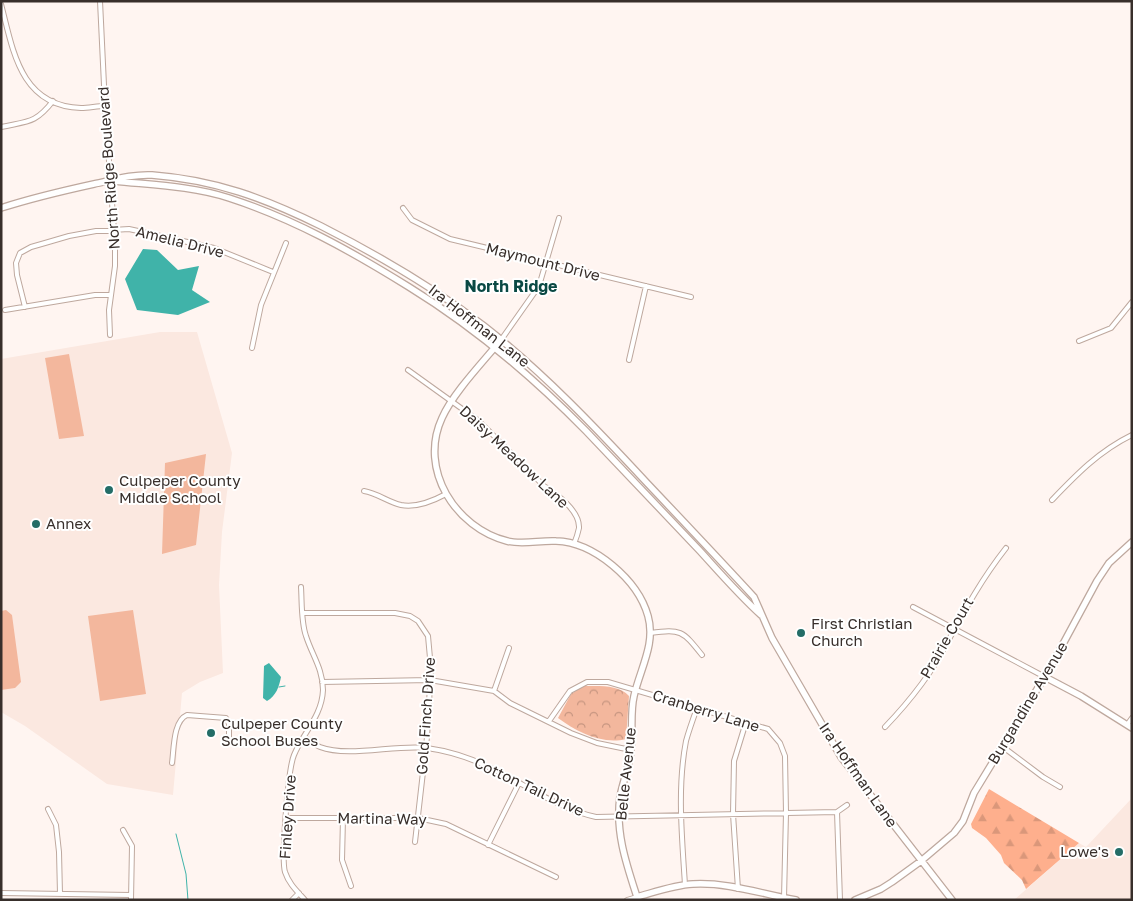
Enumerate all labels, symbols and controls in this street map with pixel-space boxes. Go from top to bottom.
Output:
street label: North Ridge Boulevard [93,86,123,250]
street label: Amelia Drive [134,221,226,261]
street label: Maymount Drive [484,238,602,284]
district label: North Ridge [464,276,558,296]
street label: Ira Hoffman Lane [425,280,534,371]
street label: Daisy Meadow Lane [457,401,573,512]
place label: Culpeper County Middle School [119,471,241,506]
marker: Culpeper County Middle School [103,484,115,496]
place label: Annex [46,514,91,532]
marker: Annex [30,518,42,530]
street label: Prairie Court [916,594,977,681]
place label: First Christian Church [811,614,912,649]
marker: First Christian Church [795,627,807,639]
street label: Burgandine Avenue [983,638,1071,767]
street label: Gold Finch Drive [412,656,438,775]
street label: Cranberry Lane [651,685,762,735]
place label: Culpeper County School Buses [221,714,343,749]
street label: Ira Hoffman Lane [816,719,902,831]
street label: Belle Avenue [611,726,639,821]
marker: Culpeper County School Buses [205,727,217,739]
street label: Cotton Tail Drive [472,753,588,820]
street label: Finley Drive [275,774,299,860]
street label: Martina Way [337,808,427,828]
place label: Lowe's [1060,842,1109,860]
marker: Lowe's [1113,846,1125,858]

